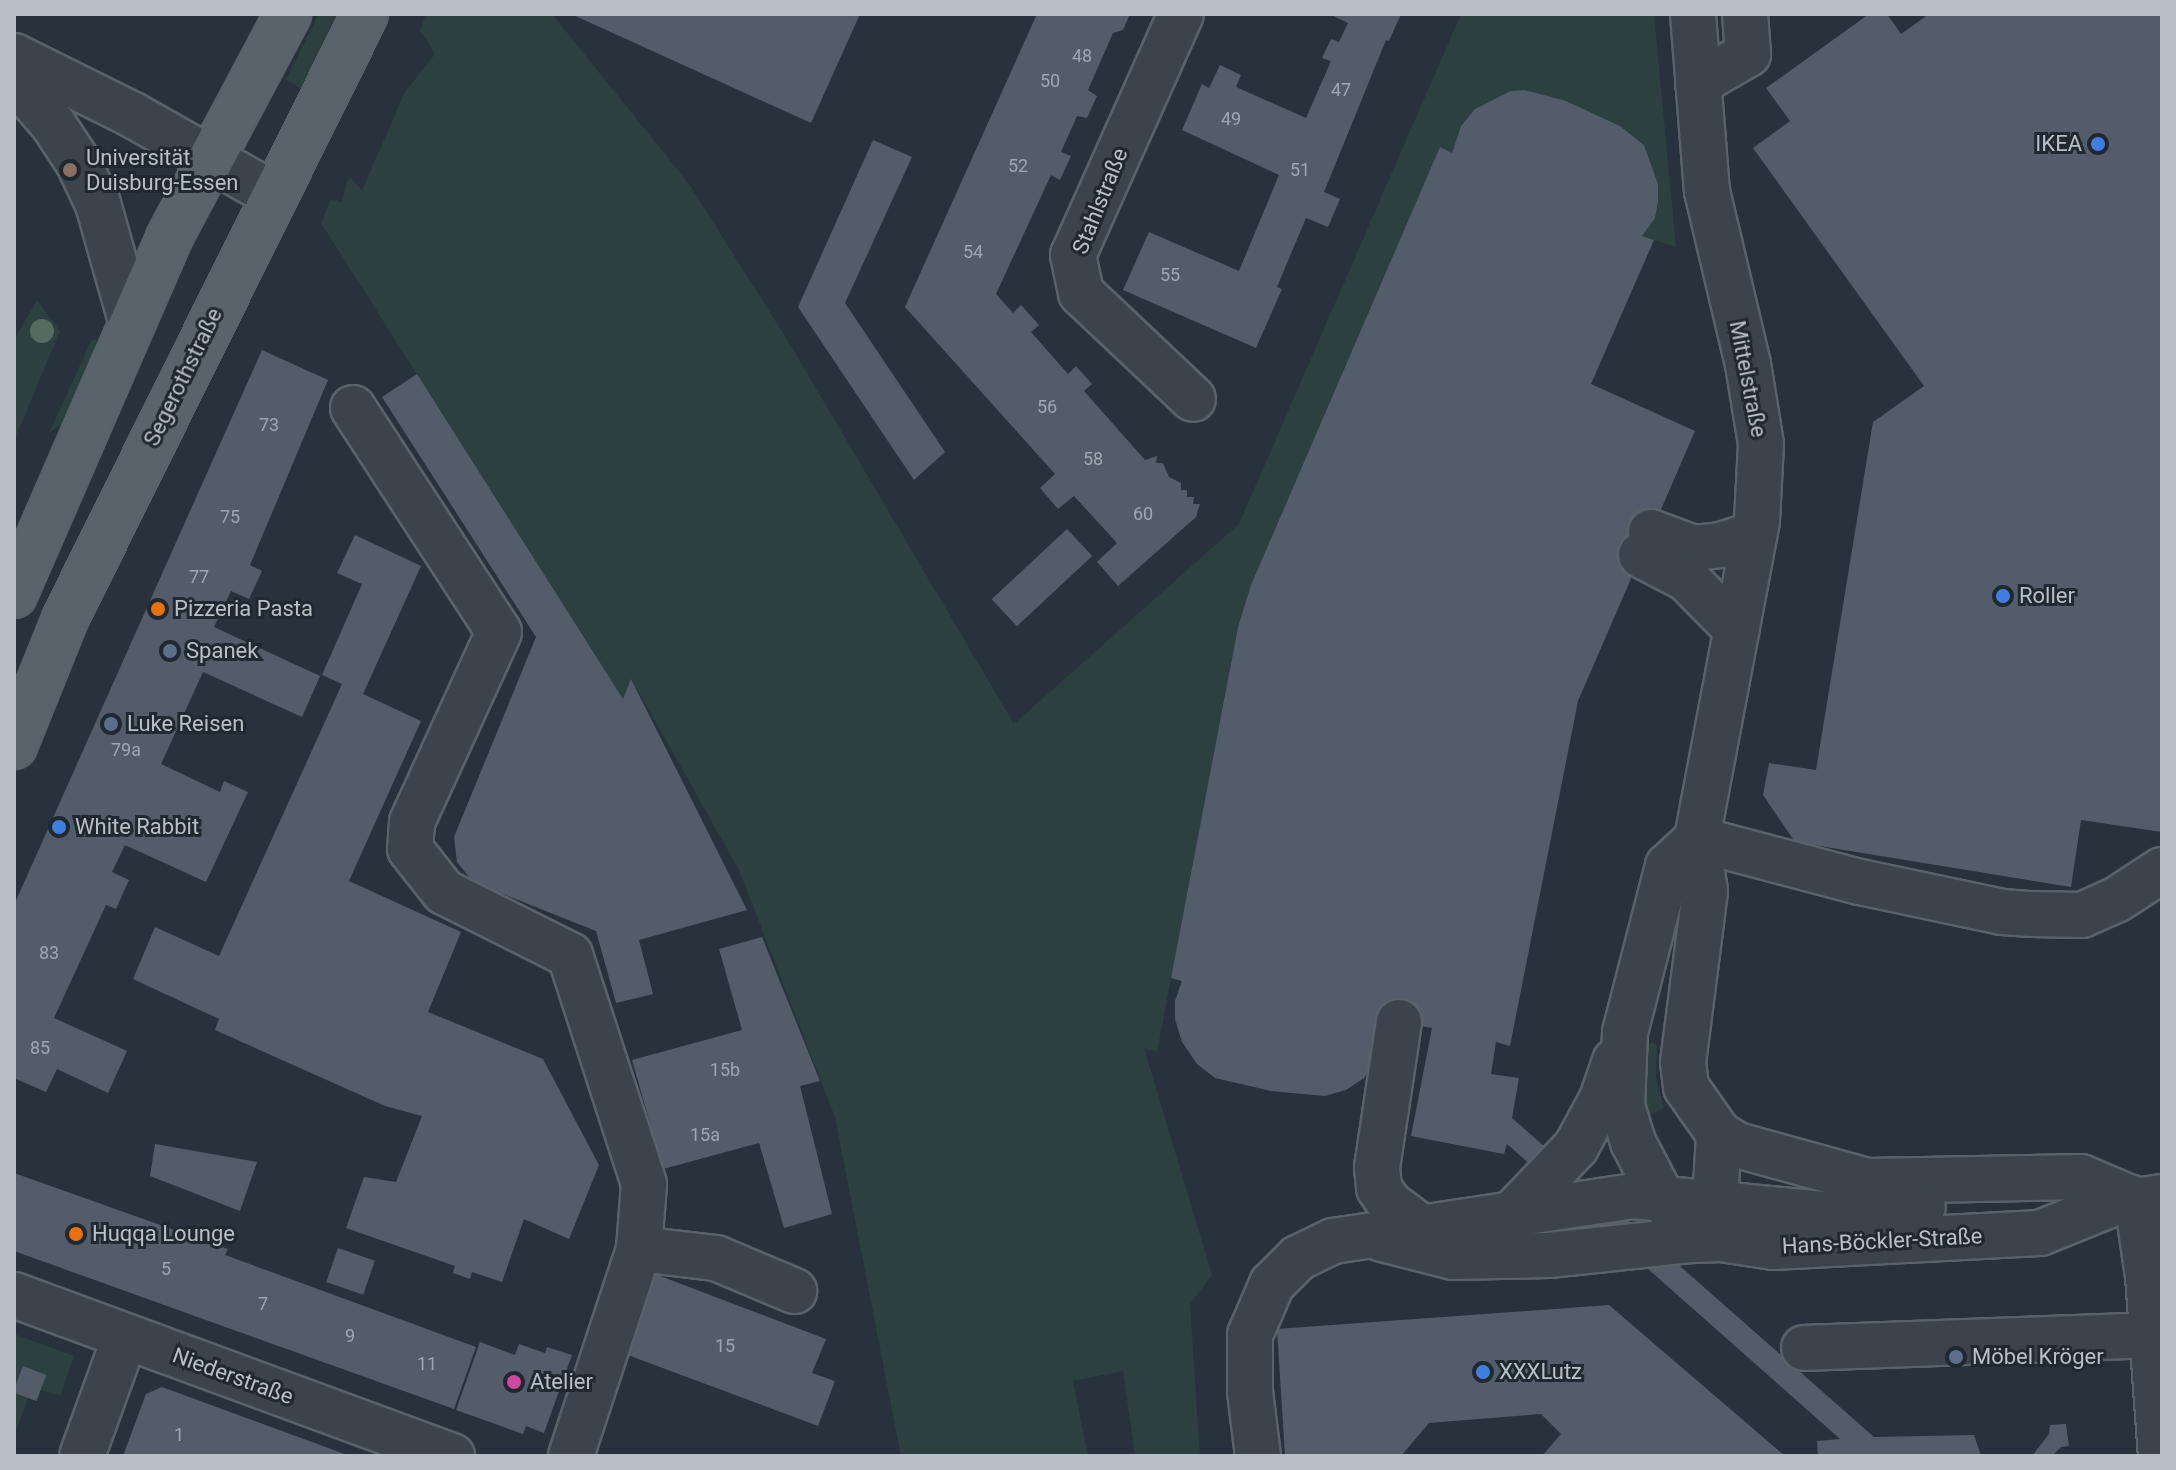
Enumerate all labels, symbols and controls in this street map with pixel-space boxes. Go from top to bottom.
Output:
house number: 48 [1072,45,1092,67]
house number: 50 [1040,70,1060,92]
house number: 47 [1331,79,1351,101]
house number: 49 [1221,108,1241,130]
place label: IKEA [2035,131,2082,157]
marker: IKEA [2089,135,2107,153]
place label: Universität Duisburg-Essen [86,144,238,196]
street label: Stahlstraße [1067,144,1133,258]
house number: 52 [1008,155,1028,177]
house number: 51 [1290,159,1310,181]
marker: Universität Duisburg-Essen [61,161,79,179]
house number: 54 [963,241,983,263]
house number: 55 [1160,264,1180,286]
street label: Segerothstraße [138,304,228,450]
street label: Mittelstraße [1724,318,1772,440]
house number: 56 [1037,396,1057,418]
house number: 73 [259,414,279,436]
house number: 58 [1083,448,1103,470]
house number: 60 [1133,503,1153,525]
house number: 75 [220,506,240,528]
house number: 77 [189,566,209,588]
place label: Roller [2019,583,2075,609]
marker: Roller [1994,587,2012,605]
place label: Pizzeria Pasta [174,596,313,622]
marker: Pizzeria Pasta [149,600,167,618]
place label: Spanek [186,638,258,664]
marker: Spanek [161,642,179,660]
place label: Luke Reisen [127,711,244,737]
marker: Luke Reisen [102,715,120,733]
house number: 79a [111,739,141,761]
place label: White Rabbit [75,814,199,840]
marker: White Rabbit [50,818,68,836]
house number: 83 [39,942,59,964]
house number: 85 [30,1037,50,1059]
house number: 15b [710,1059,740,1081]
house number: 15a [690,1124,720,1146]
place label: Huqqa Lounge [92,1221,235,1247]
street label: Hans-Böckler-Straße [1781,1223,1983,1259]
marker: Huqqa Lounge [67,1225,85,1243]
house number: 5 [161,1258,171,1280]
house number: 7 [258,1293,268,1315]
house number: 9 [345,1325,355,1347]
house number: 15 [715,1335,735,1357]
street label: Niederstraße [169,1342,297,1410]
place label: Möbel Kröger [1972,1344,2104,1370]
marker: Möbel Kröger [1947,1348,1965,1366]
house number: 11 [417,1353,437,1375]
place label: XXXLutz [1499,1359,1582,1385]
marker: XXXLutz [1474,1363,1492,1381]
place label: Atelier [530,1369,593,1395]
marker: Atelier [505,1373,523,1391]
house number: 1 [174,1424,184,1446]

